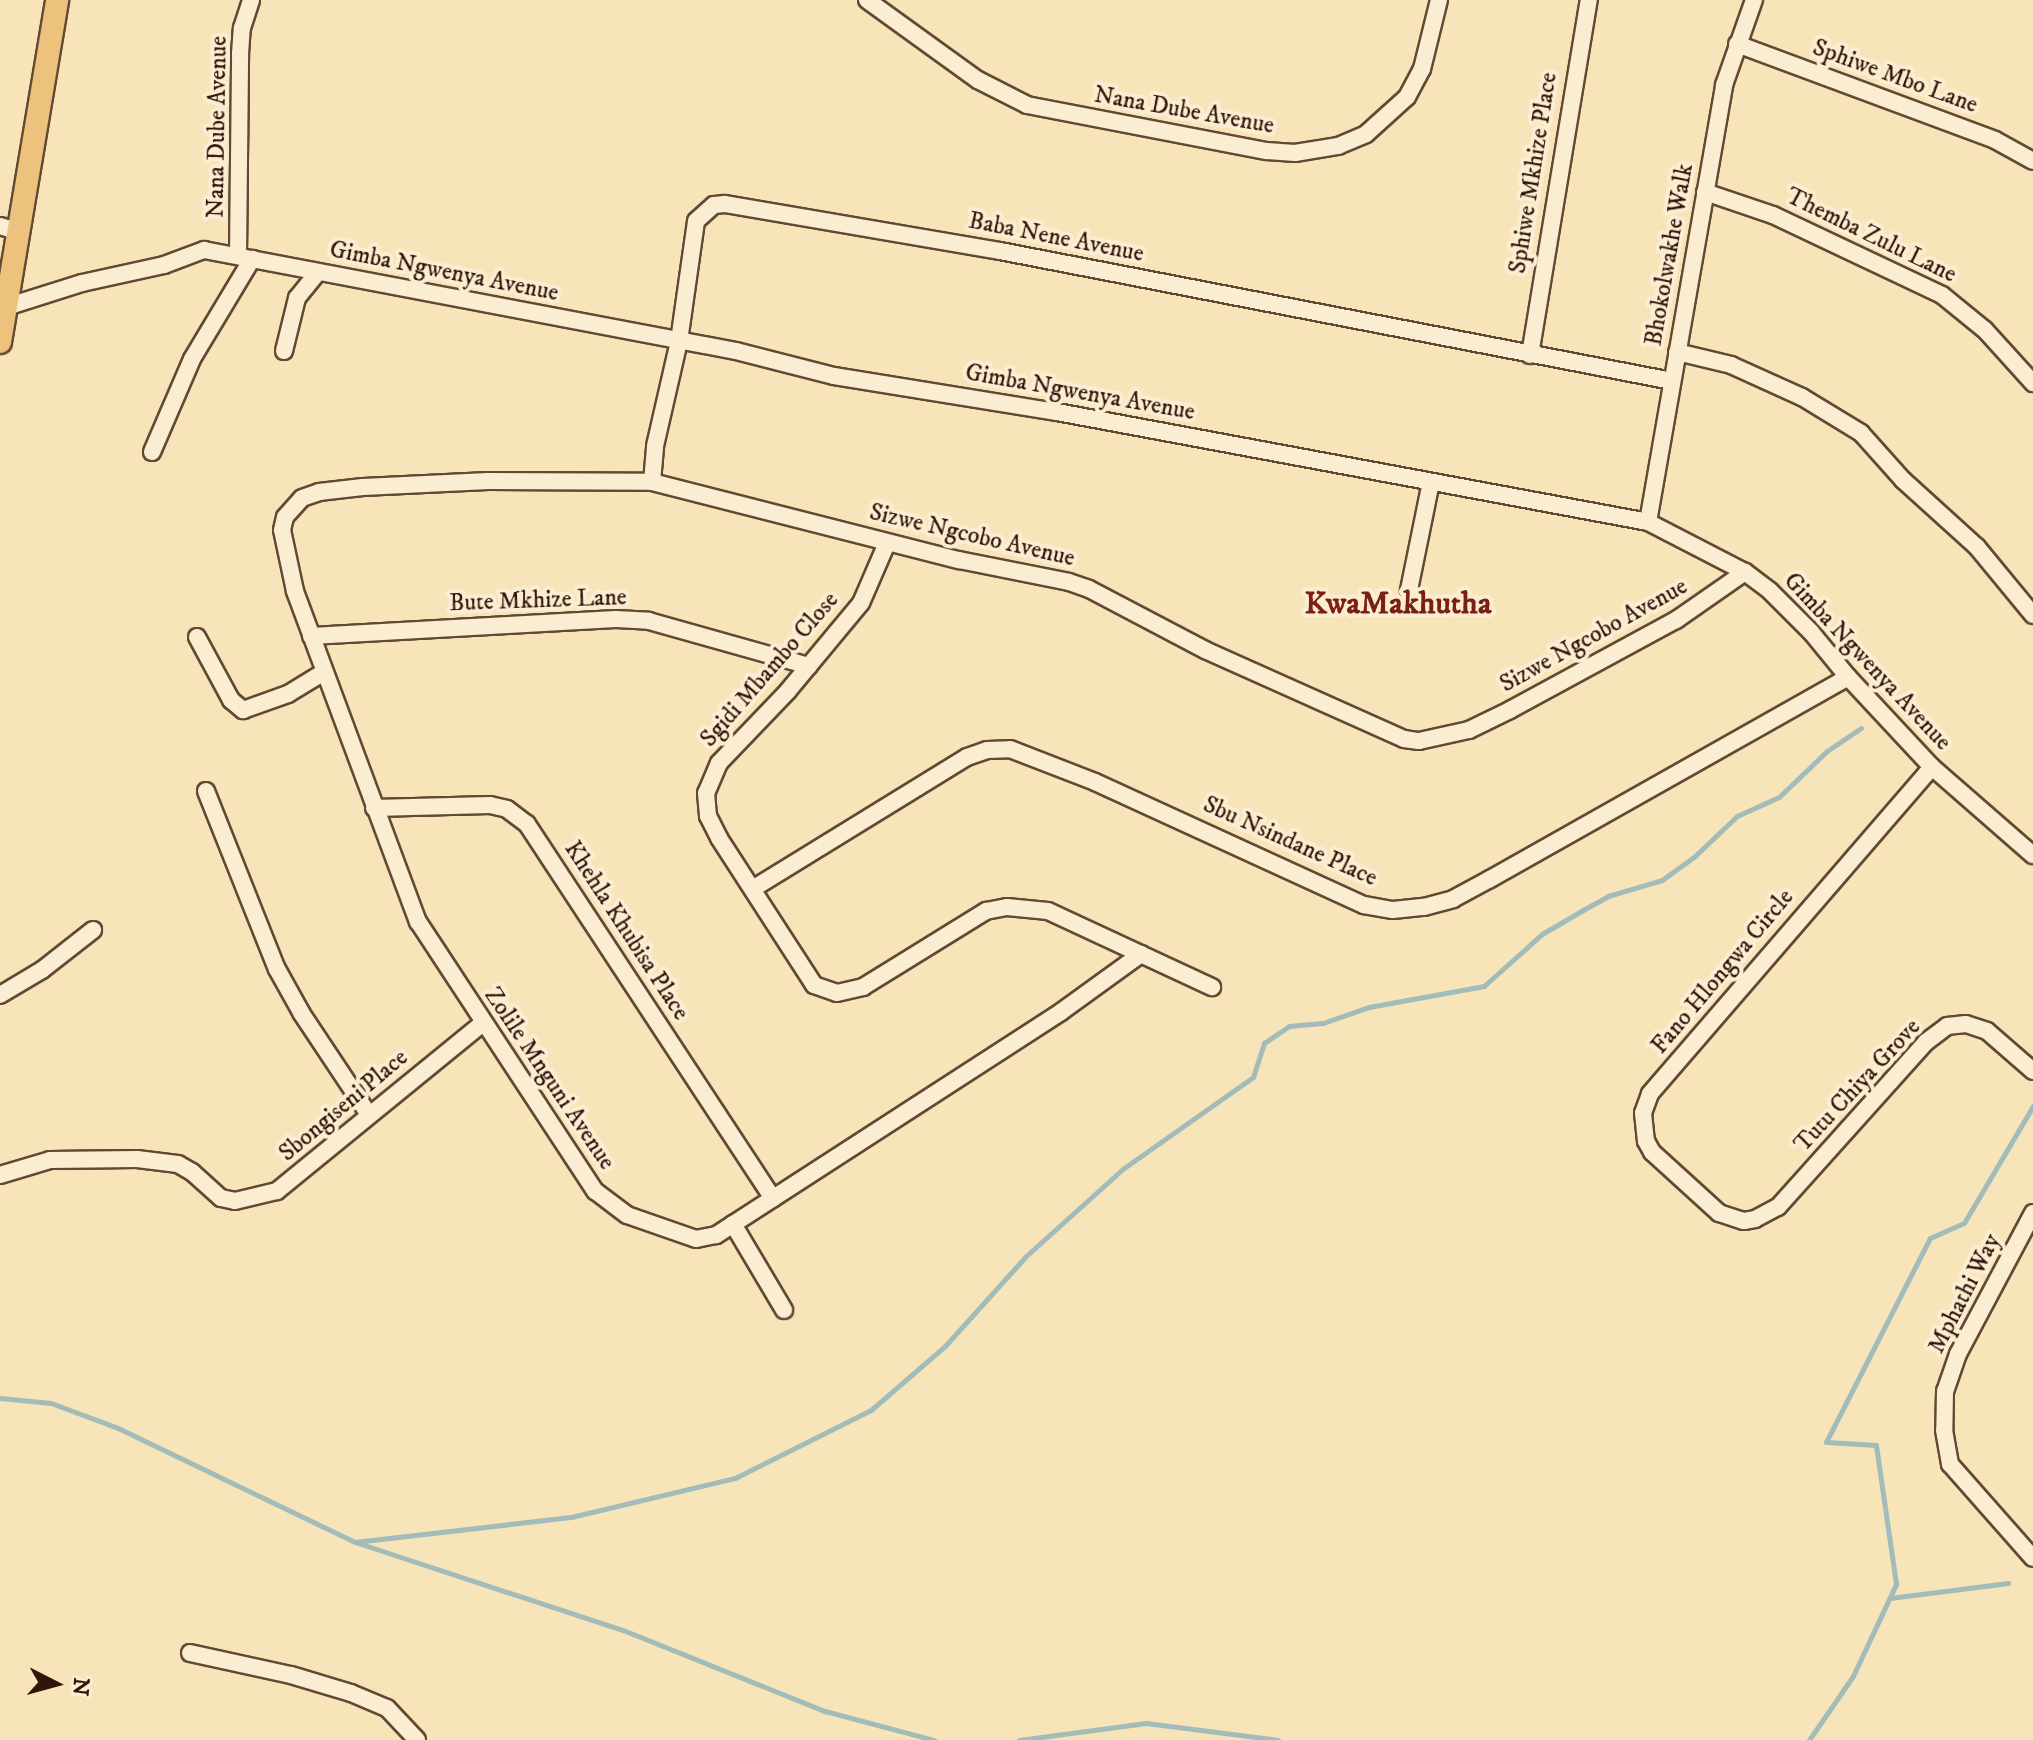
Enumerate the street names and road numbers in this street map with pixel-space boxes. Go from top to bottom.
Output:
street label: Sphiwe Mbo Lane [1809,34,1981,120]
street label: Nana Dube Avenue [202,36,234,218]
street label: Sphiwe Mkhize Place [1504,70,1564,276]
street label: Nana Dube Avenue [1092,81,1276,141]
street label: Bhokolwakhe Walk [1640,162,1700,348]
street label: Themba Zulu Lane [1781,182,1961,290]
street label: Baba Nene Avenue [966,207,1146,269]
street label: Gimba Ngwenya Avenue [327,236,561,308]
street label: Gimba Ngwenya Avenue [963,359,1197,427]
street label: Sizwe Ngcobo Avenue [867,498,1077,574]
street label: Gimba Ngwenya Avenue [1777,567,1957,757]
street label: Sizwe Ngcobo Avenue [1495,573,1693,699]
street label: Bute Mkhize Lane [449,584,627,618]
street label: Sgidi Mbambo Close [695,587,845,753]
street label: Sbu Nsindane Place [1198,791,1382,893]
street label: Khehla Khubisa Place [557,836,695,1026]
street label: Fano Hlongwa Circle [1646,884,1800,1060]
street label: Zolile Mnguni Avenue [477,982,621,1176]
street label: Tutu Chiya Grove [1789,1013,1927,1159]
street label: Sbongiseni Place [274,1044,414,1168]
street label: Mphathi Way [1923,1230,2007,1358]

